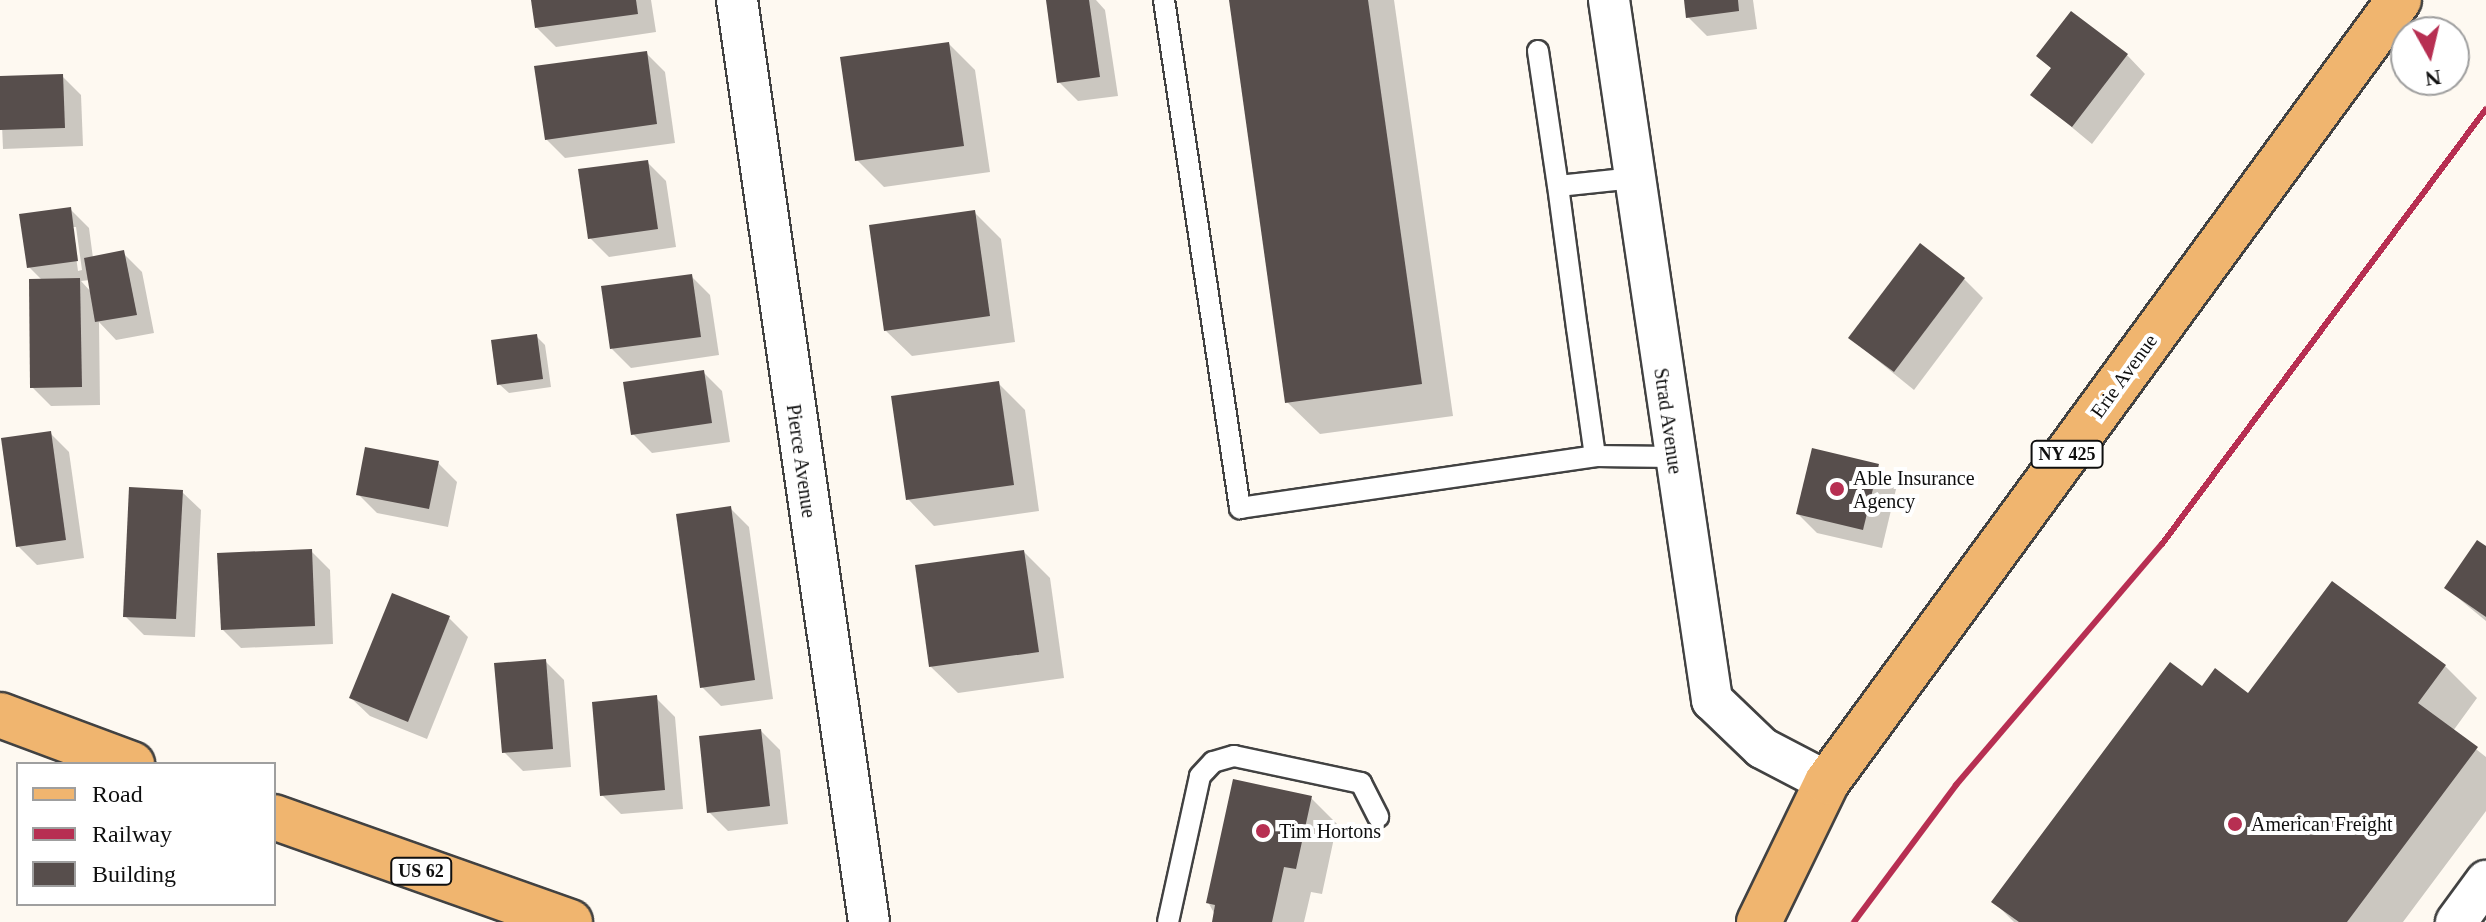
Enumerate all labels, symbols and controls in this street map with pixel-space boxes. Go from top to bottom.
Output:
north arrow [2390,16,2470,96]
text: N [2424,65,2443,92]
street label: Erie Avenue [2085,329,2163,423]
street label: Strad Avenue [1649,366,1687,476]
street label: Pierce Avenue [781,402,821,520]
road number: NY 425 [2029,440,2105,468]
place label: Able Insurance Agency [1853,466,1975,513]
marker: Able Insurance Agency [1828,480,1846,498]
legend [16,762,276,906]
text: Road [92,781,143,807]
place label: American Freight [2251,812,2393,836]
marker: American Freight [2226,815,2244,833]
place label: Tim Hortons [1279,819,1381,843]
text: Railway [92,821,172,847]
marker: Tim Hortons [1254,822,1272,840]
road number: US 62 [389,857,453,885]
text: Building [92,861,176,887]

